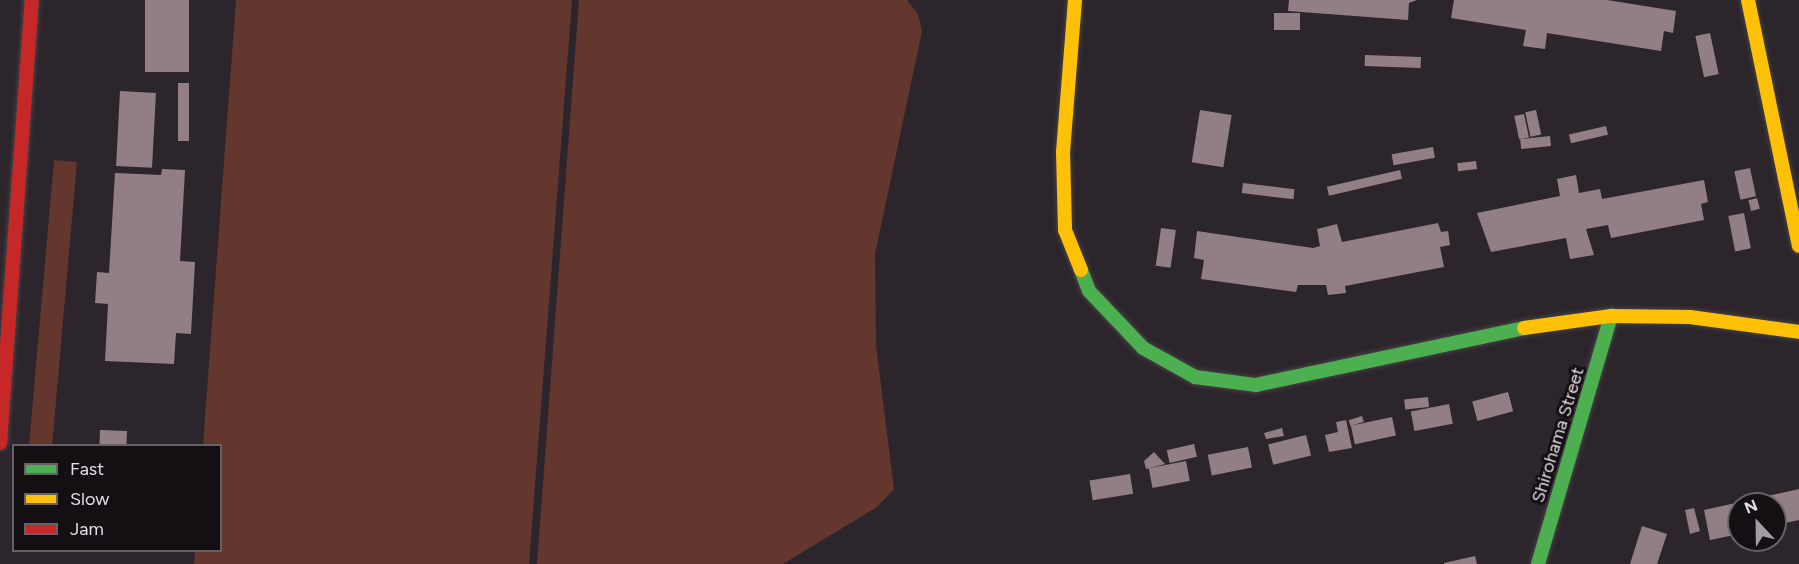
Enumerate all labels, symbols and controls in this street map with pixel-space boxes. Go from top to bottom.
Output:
street label: Shirohama Street [1527,365,1589,505]
legend [12,444,222,552]
text: Fast [70,458,104,480]
text: Slow [70,488,109,510]
north arrow [1727,492,1787,552]
text: N [1742,496,1760,518]
text: Jam [70,518,104,540]

